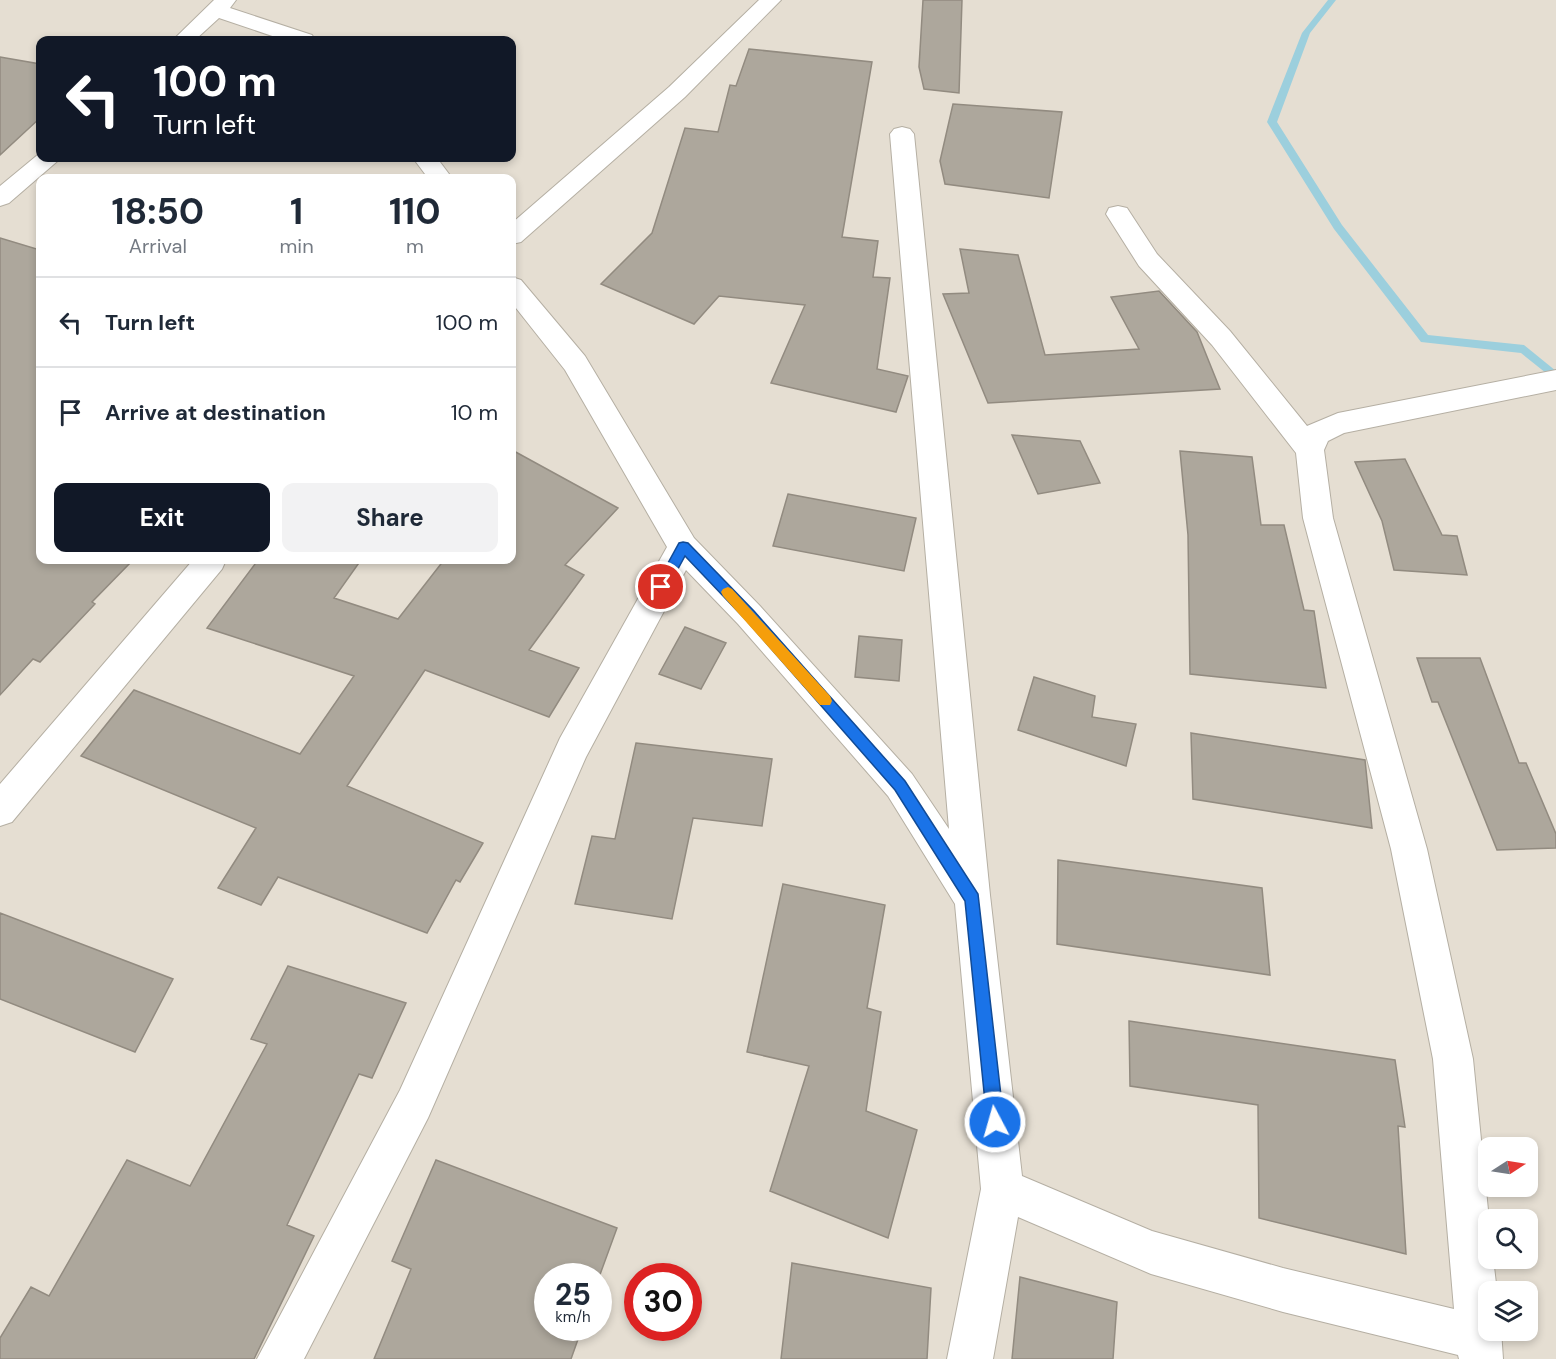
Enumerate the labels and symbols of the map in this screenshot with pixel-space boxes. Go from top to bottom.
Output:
pin [635,561,686,612]
position arrow [963,1090,1027,1154]
north arrow [1478,1137,1538,1197]
speed limit sign: 30 [624,1263,702,1341]

